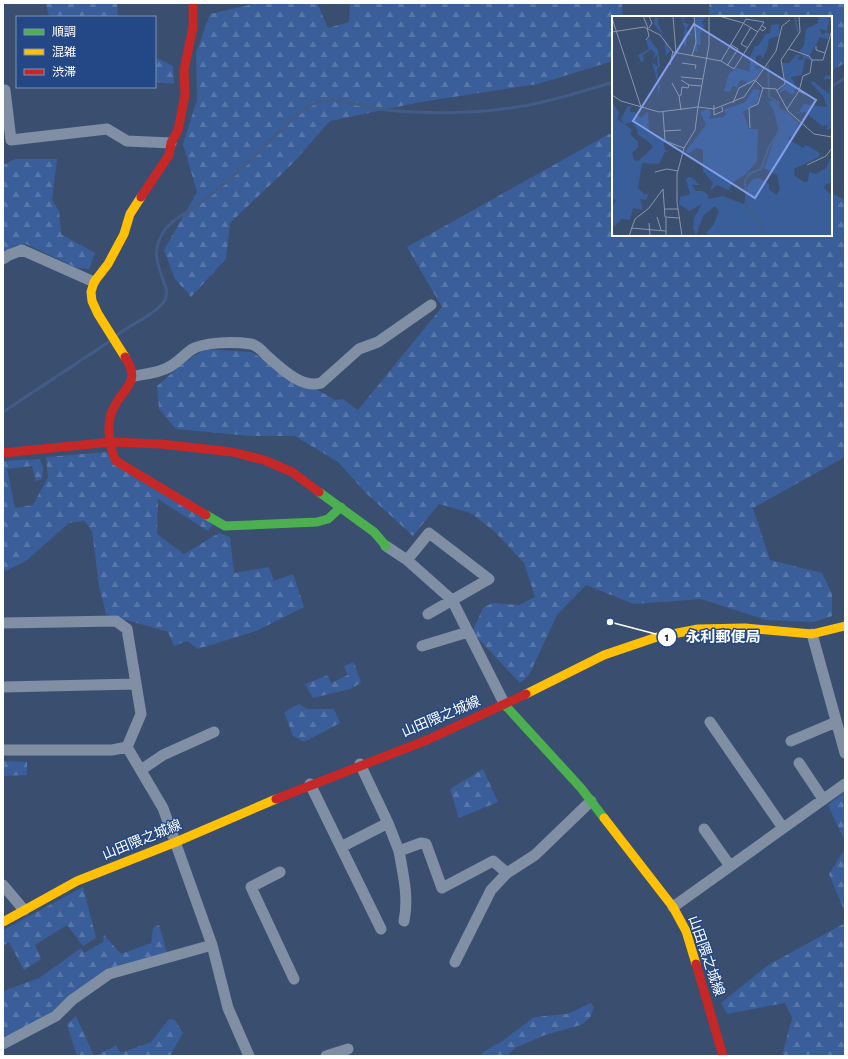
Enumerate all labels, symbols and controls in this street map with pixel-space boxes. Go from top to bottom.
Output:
legend [16,16,156,88]
inset map [612,16,832,236]
text: 順調 [52,26,76,38]
text: 混雑 [52,45,76,58]
text: 渋滞 [52,66,76,78]
callout: 永利郵便局 [657,624,768,651]
text: 永利郵便局 [685,629,761,645]
text: 1 [665,631,669,643]
street label: 山田隈之城線 [399,693,482,740]
street label: 山田隈之城線 [100,817,184,862]
street label: 山田隈之城線 [686,914,727,998]

